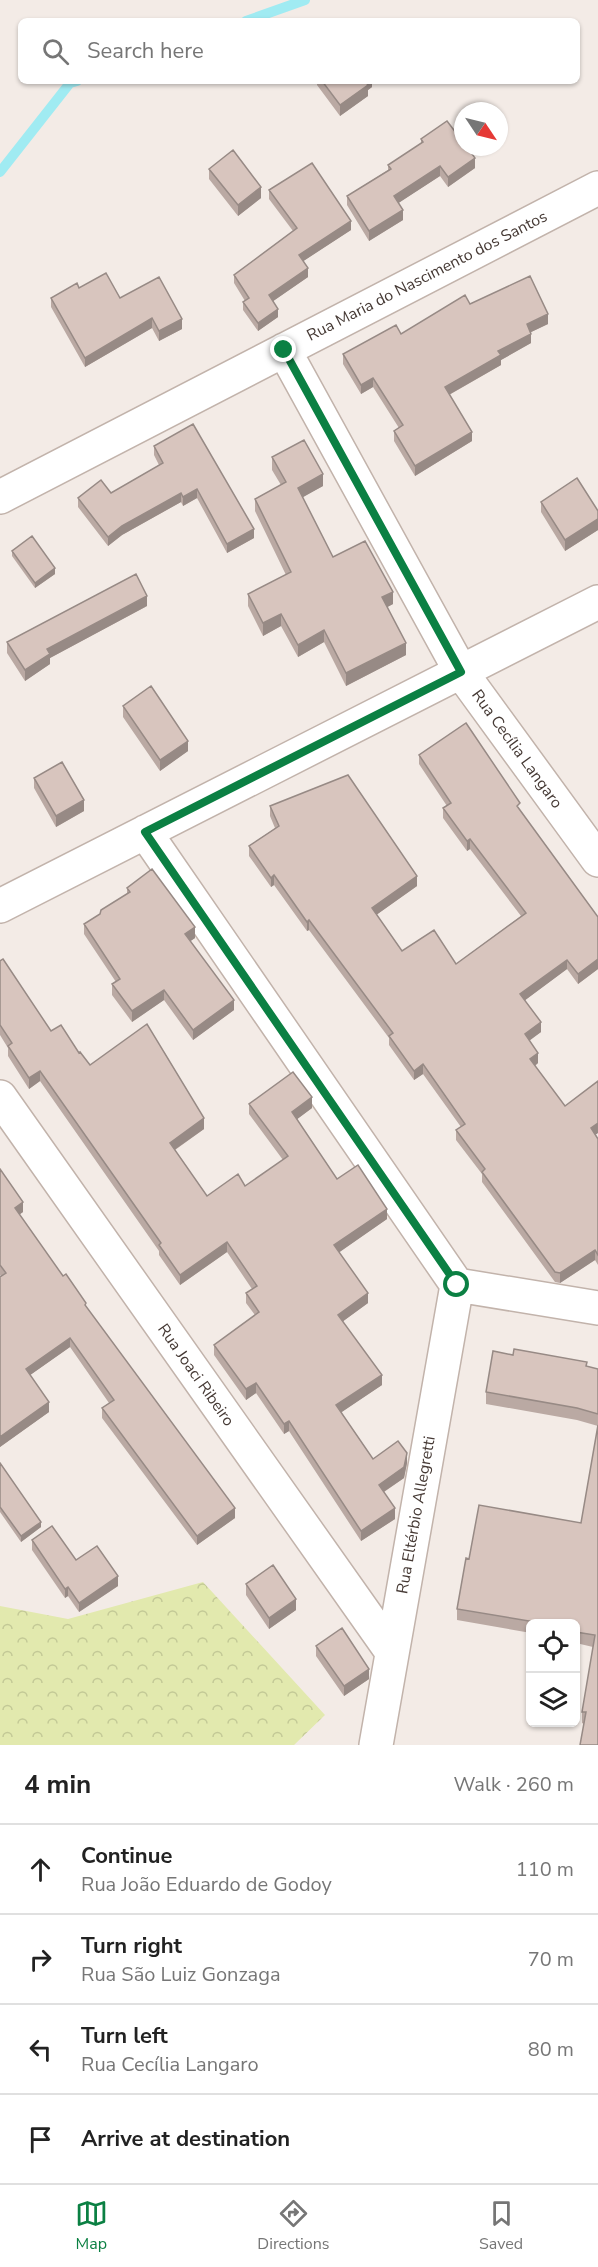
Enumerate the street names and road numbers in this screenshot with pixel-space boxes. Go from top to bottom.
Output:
street label: Rua Maria do Nascimento dos Santos [303,206,551,346]
street label: Rua Cecília Langaro [466,685,568,813]
street label: Rua Joaci Ribeiro [152,1319,240,1431]
street label: Rua Eltérbio Allegretti [391,1434,441,1596]

